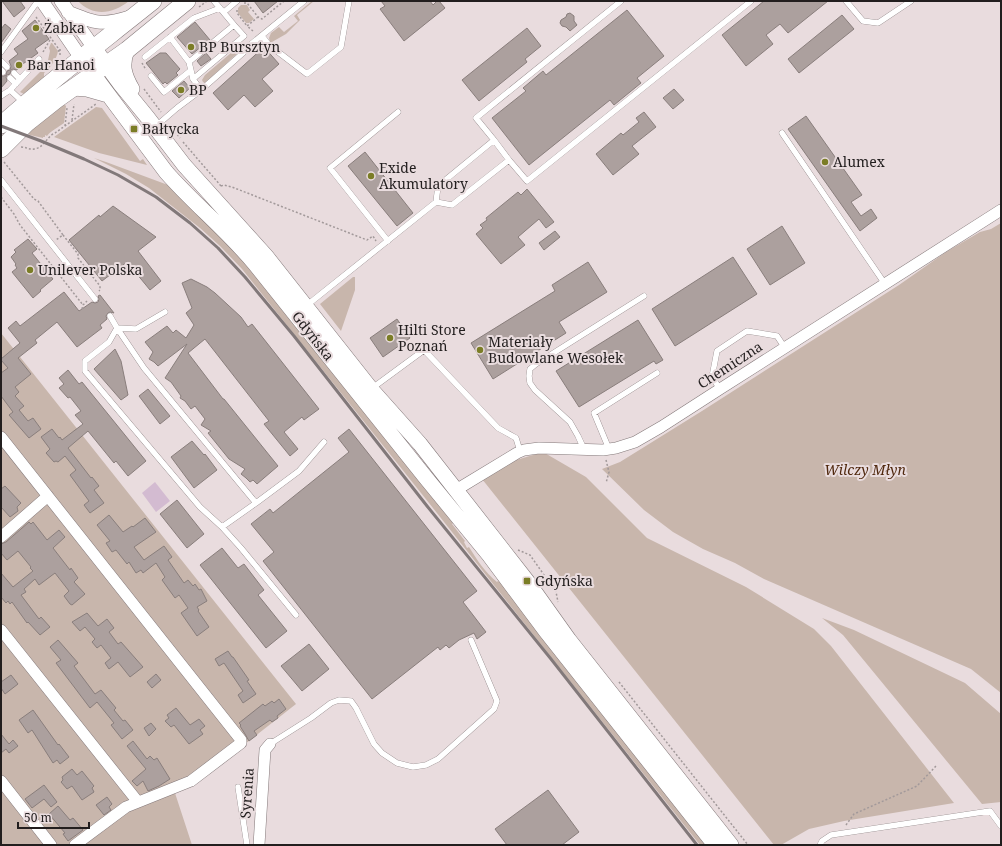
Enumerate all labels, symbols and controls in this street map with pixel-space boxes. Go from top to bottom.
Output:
place label: Żabka [44,18,85,37]
marker: Żabka [31,23,41,33]
place label: BP Bursztyn [199,37,280,56]
marker: BP Bursztyn [186,42,196,52]
place label: Bar Hanoi [27,55,95,74]
marker: Bar Hanoi [14,60,24,70]
place label: BP [189,80,207,99]
marker: BP [176,85,186,95]
place label: Bałtycka [142,119,199,138]
marker: Bałtycka [129,124,139,134]
place label: Alumex [833,152,886,171]
marker: Alumex [820,157,830,167]
place label: Exide Akumulatory [379,158,468,193]
marker: Exide Akumulatory [366,171,376,181]
place label: Unilever Polska [38,260,143,279]
marker: Unilever Polska [25,265,35,275]
street label: Gdyńska [288,307,339,364]
place label: Hilti Store Poznań [398,320,466,355]
place label: Materiały Budowlane Wesołek [488,332,624,367]
marker: Hilti Store Poznań [385,333,395,343]
street label: Chemiczna [694,336,766,393]
marker: Materiały Budowlane Wesołek [475,345,485,355]
park label: Wilczy Młyn [824,460,906,479]
place label: Gdyńska [535,571,593,590]
marker: Gdyńska [522,576,532,586]
street label: Syrenia [235,767,258,819]
scale bar [18,804,89,830]
text: 50 m [24,809,52,826]

